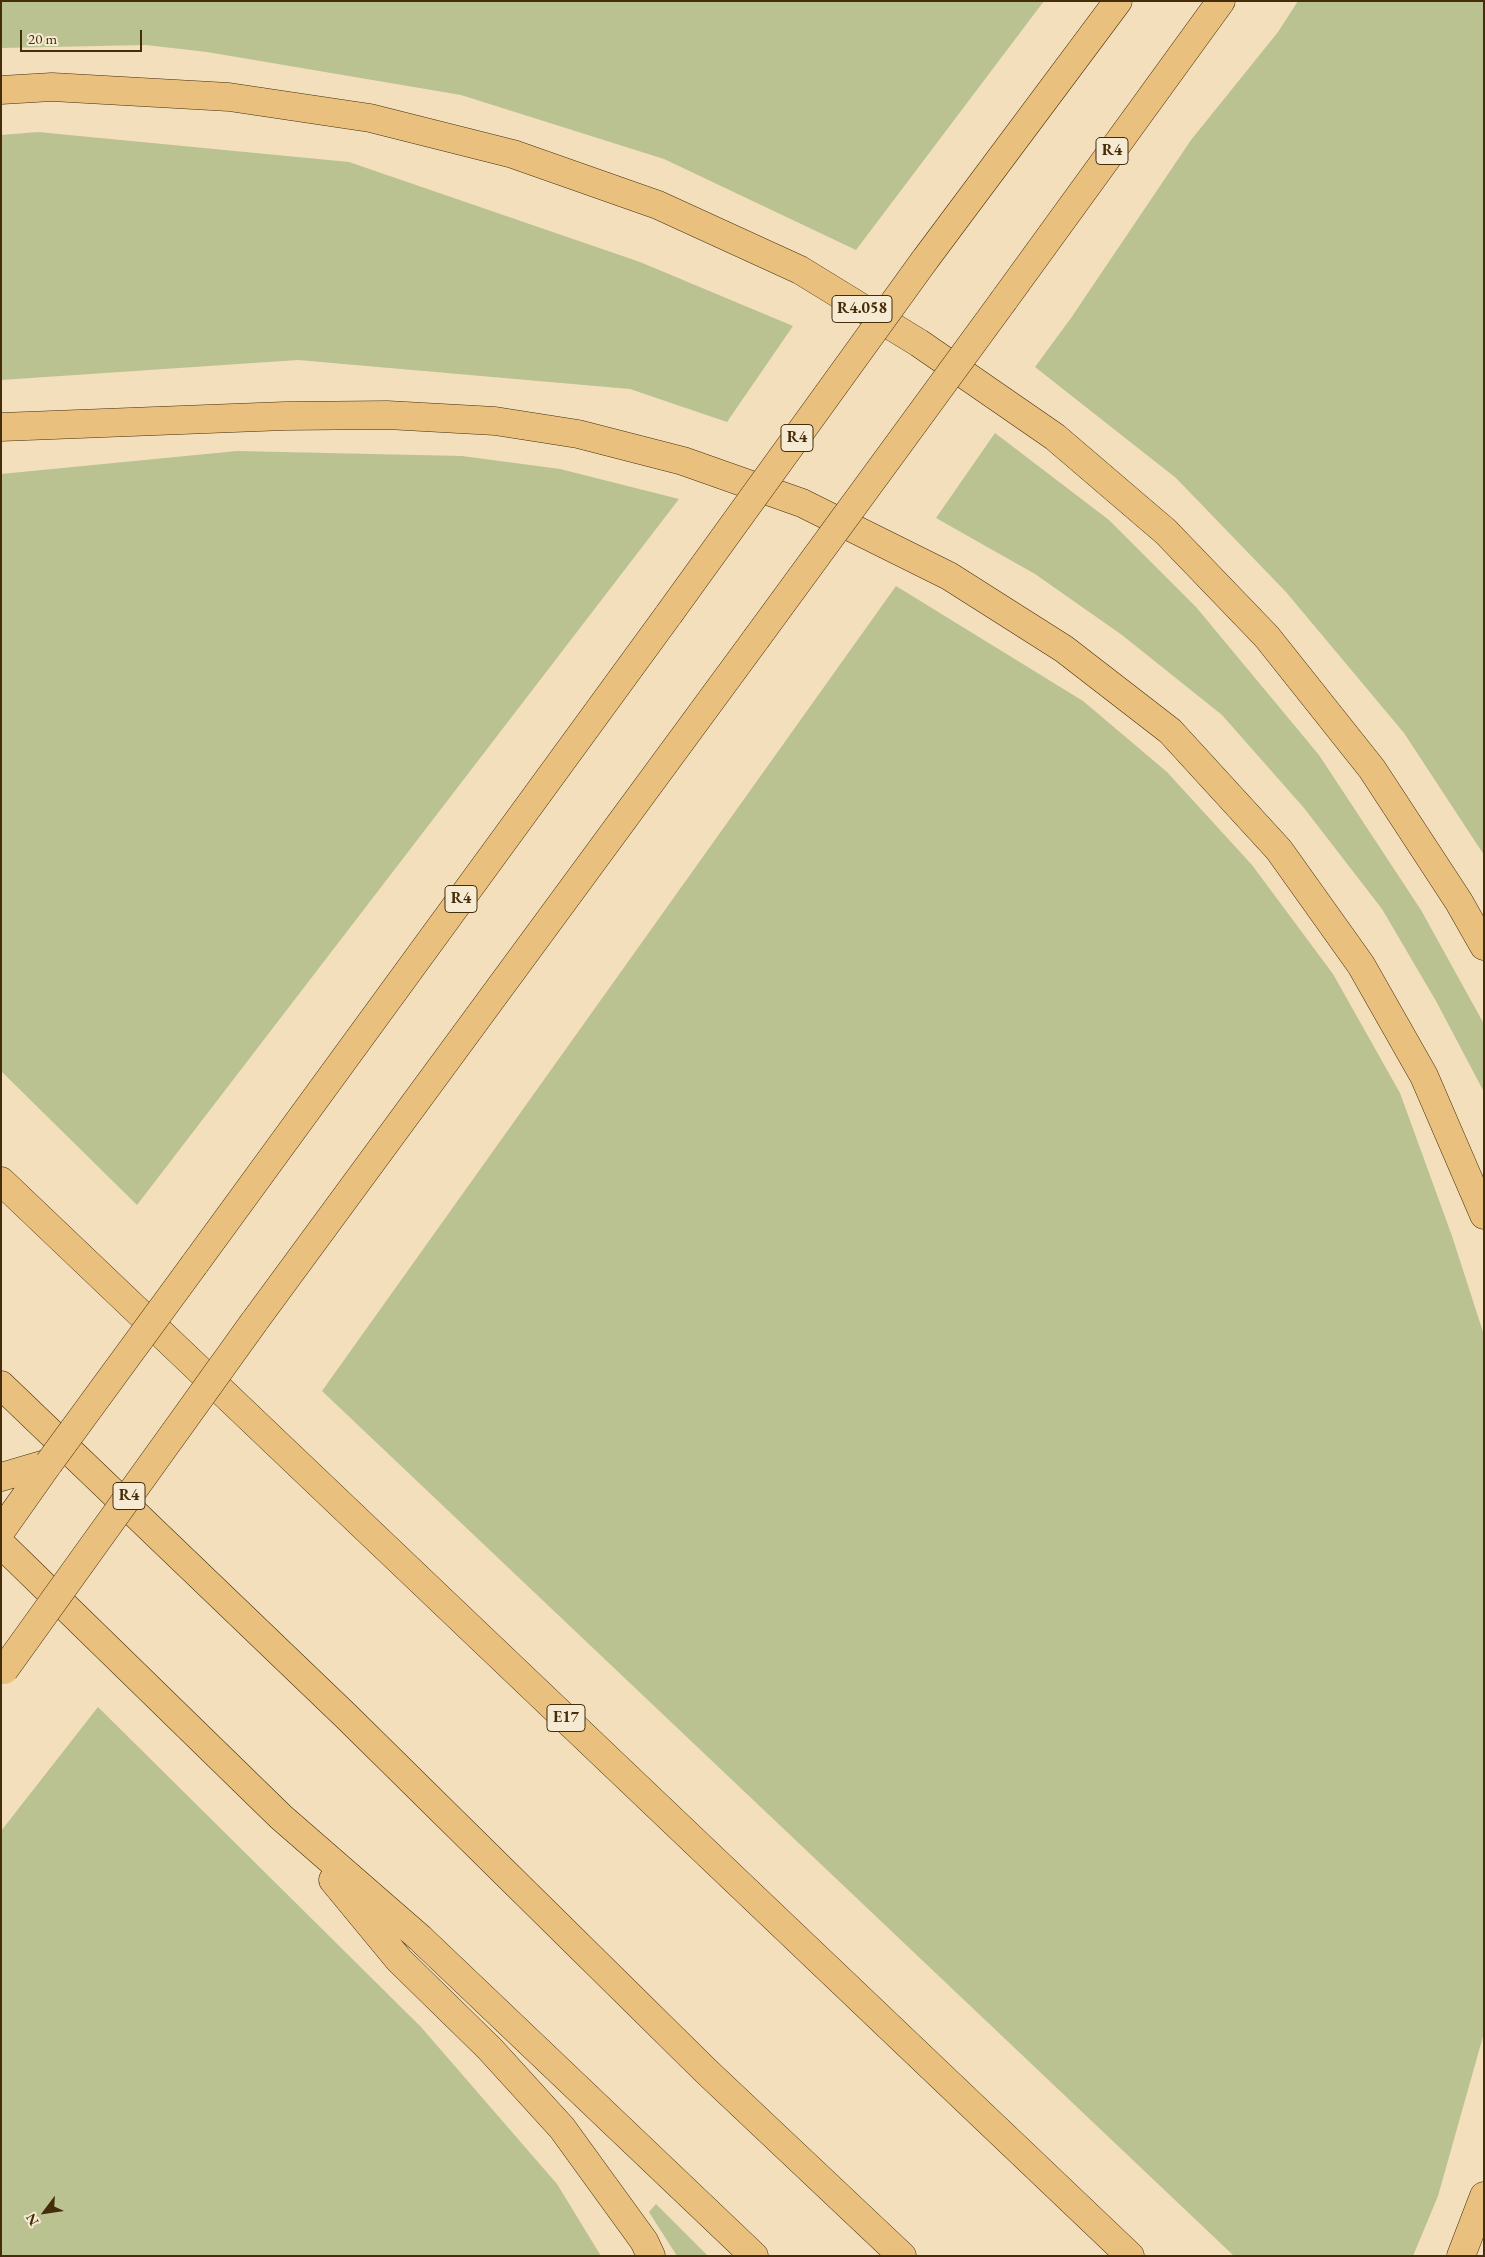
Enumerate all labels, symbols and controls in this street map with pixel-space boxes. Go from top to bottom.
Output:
scale bar [22,20,145,52]
text: 20 m [28,29,57,48]
road number: R4 [1096,138,1128,164]
road number: R4.058 [832,296,892,322]
road number: R4 [781,424,813,452]
road number: R4 [445,886,477,912]
road number: R4 [113,1482,145,1510]
road number: E17 [547,1705,585,1732]
north arrow [20,2187,70,2237]
text: N [22,2210,43,2229]

